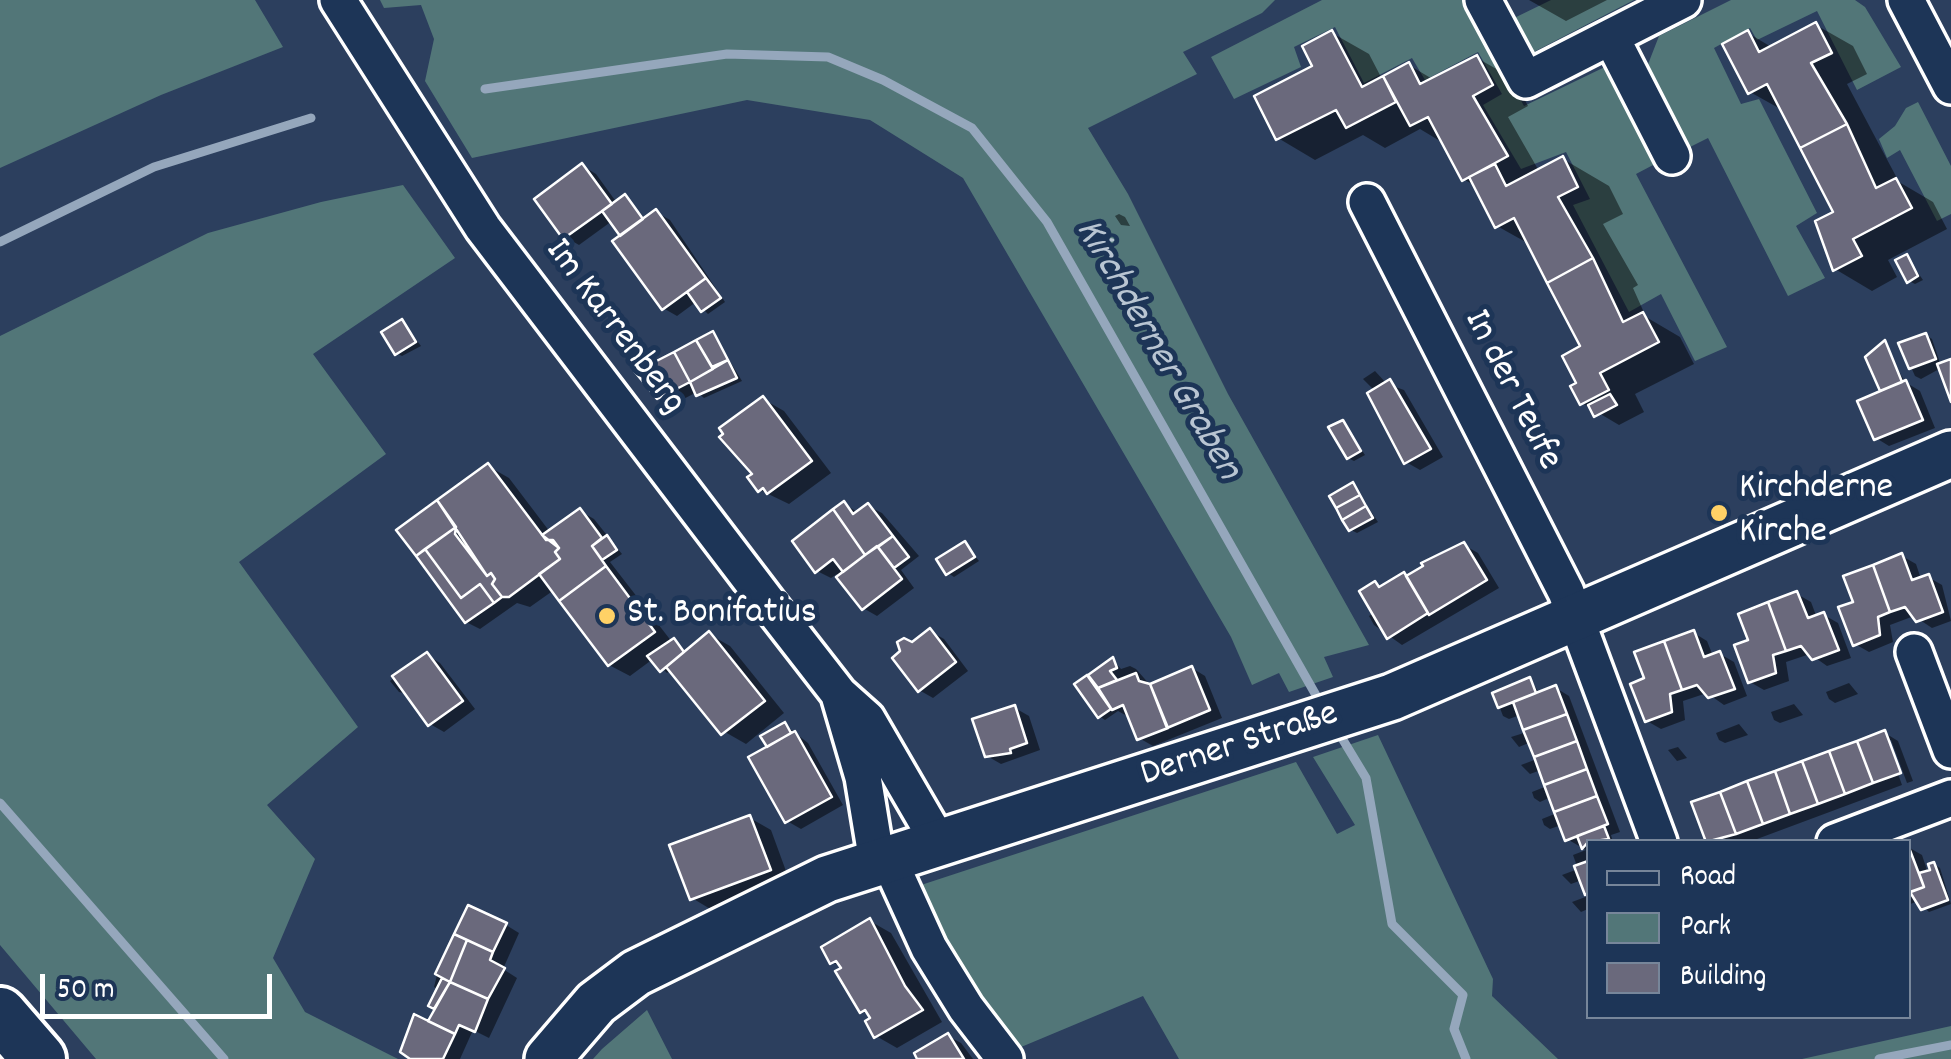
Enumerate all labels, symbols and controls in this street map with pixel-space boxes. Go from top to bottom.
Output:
water label: Kirchderner Graben [1061,212,1249,490]
street label: Im Karrenberg [532,231,694,425]
street label: In der Teufe [1450,303,1570,479]
place label: Kirchderne Kirche [1739,468,1893,558]
marker: Kirchderne Kirche [1708,502,1730,524]
place label: St. Bonifatius [627,593,817,639]
marker: St. Bonifatius [596,605,618,627]
street label: Derner Straße [1135,694,1345,800]
legend [1586,839,1911,1019]
text: Road [1680,857,1736,900]
text: Park [1680,907,1731,950]
scale bar [45,954,278,1016]
text: Building [1680,957,1766,1000]
text: 50 m [57,970,115,1013]

